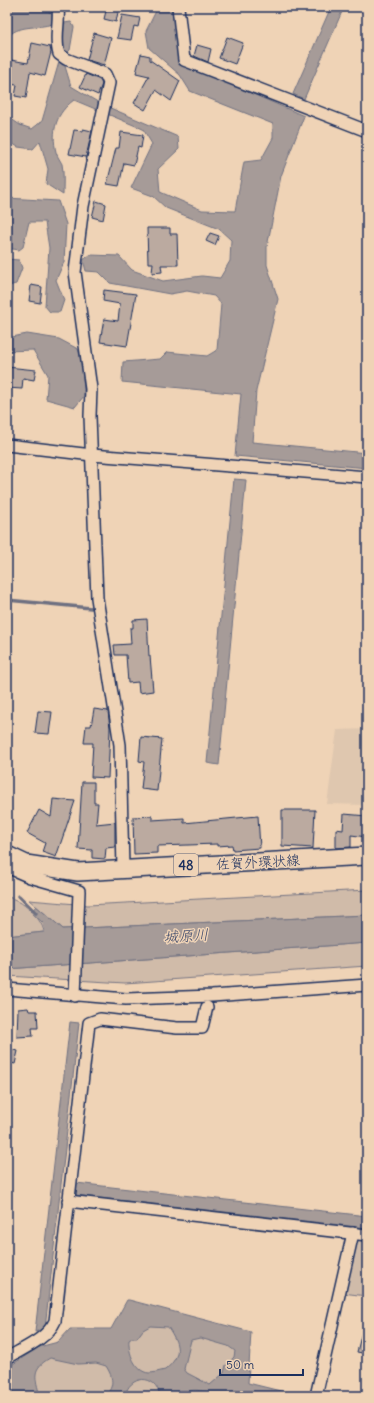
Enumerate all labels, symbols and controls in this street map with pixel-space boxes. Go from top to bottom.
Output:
street label: 佐賀外環状線 [216,851,300,873]
road number: 48 [174,854,198,876]
water label: 城原川 [163,925,209,946]
scale bar [220,1351,303,1377]
text: 50 m [226,1357,255,1372]

